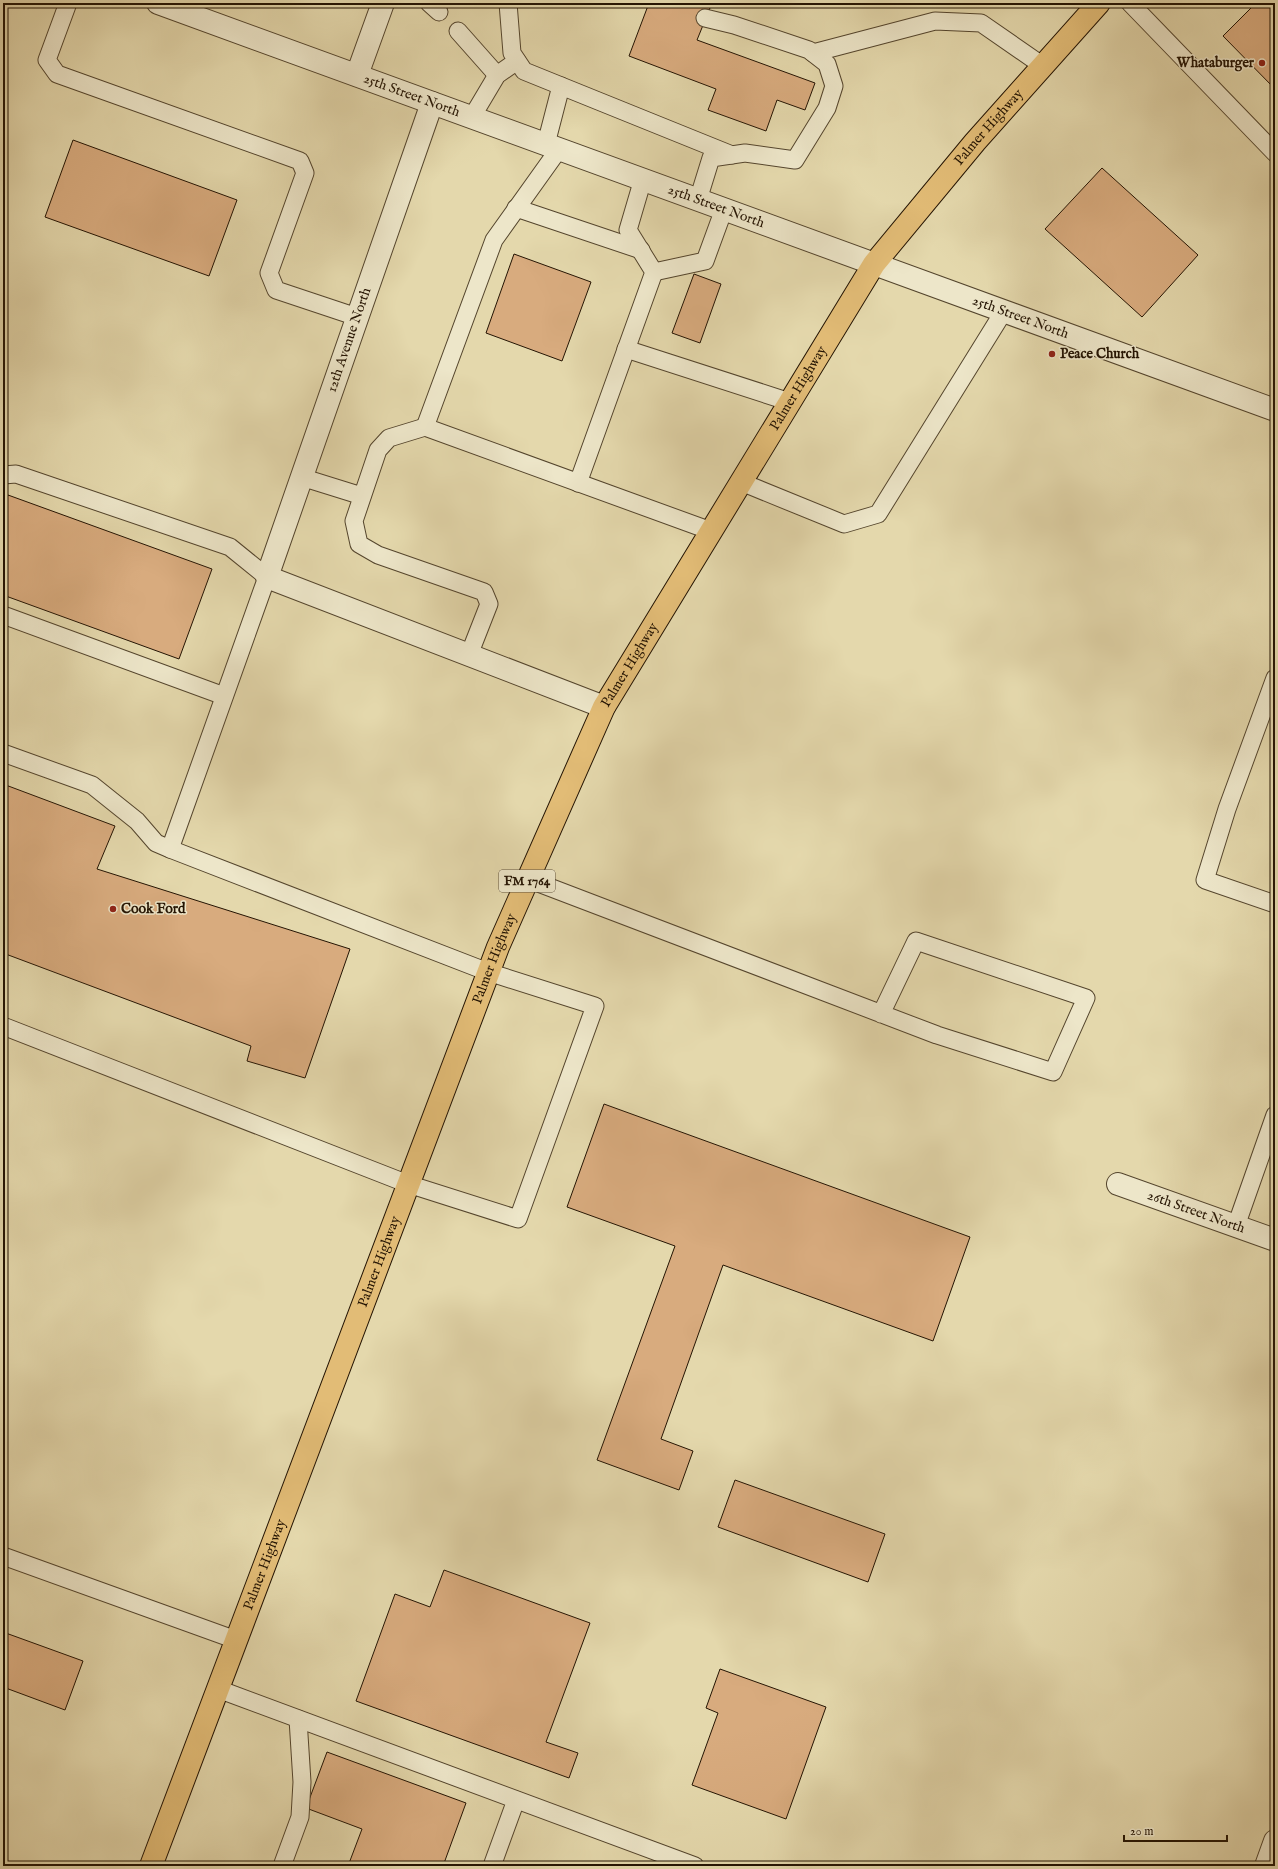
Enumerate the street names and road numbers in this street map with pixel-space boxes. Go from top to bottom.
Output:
street label: 25th Street North [361,70,463,121]
street label: Palmer Highway [950,85,1027,169]
street label: 25th Street North [665,181,767,232]
street label: 12th Avenue North [323,285,376,395]
street label: 25th Street North [970,291,1072,343]
street label: Palmer Highway [766,342,831,434]
street label: Palmer Highway [597,619,662,711]
road number: FM 1764 [499,870,555,892]
street label: Palmer Highway [468,911,521,1007]
street label: 26th Street North [1145,1186,1248,1238]
street label: Palmer Highway [354,1213,405,1310]
street label: Palmer Highway [239,1517,290,1613]

